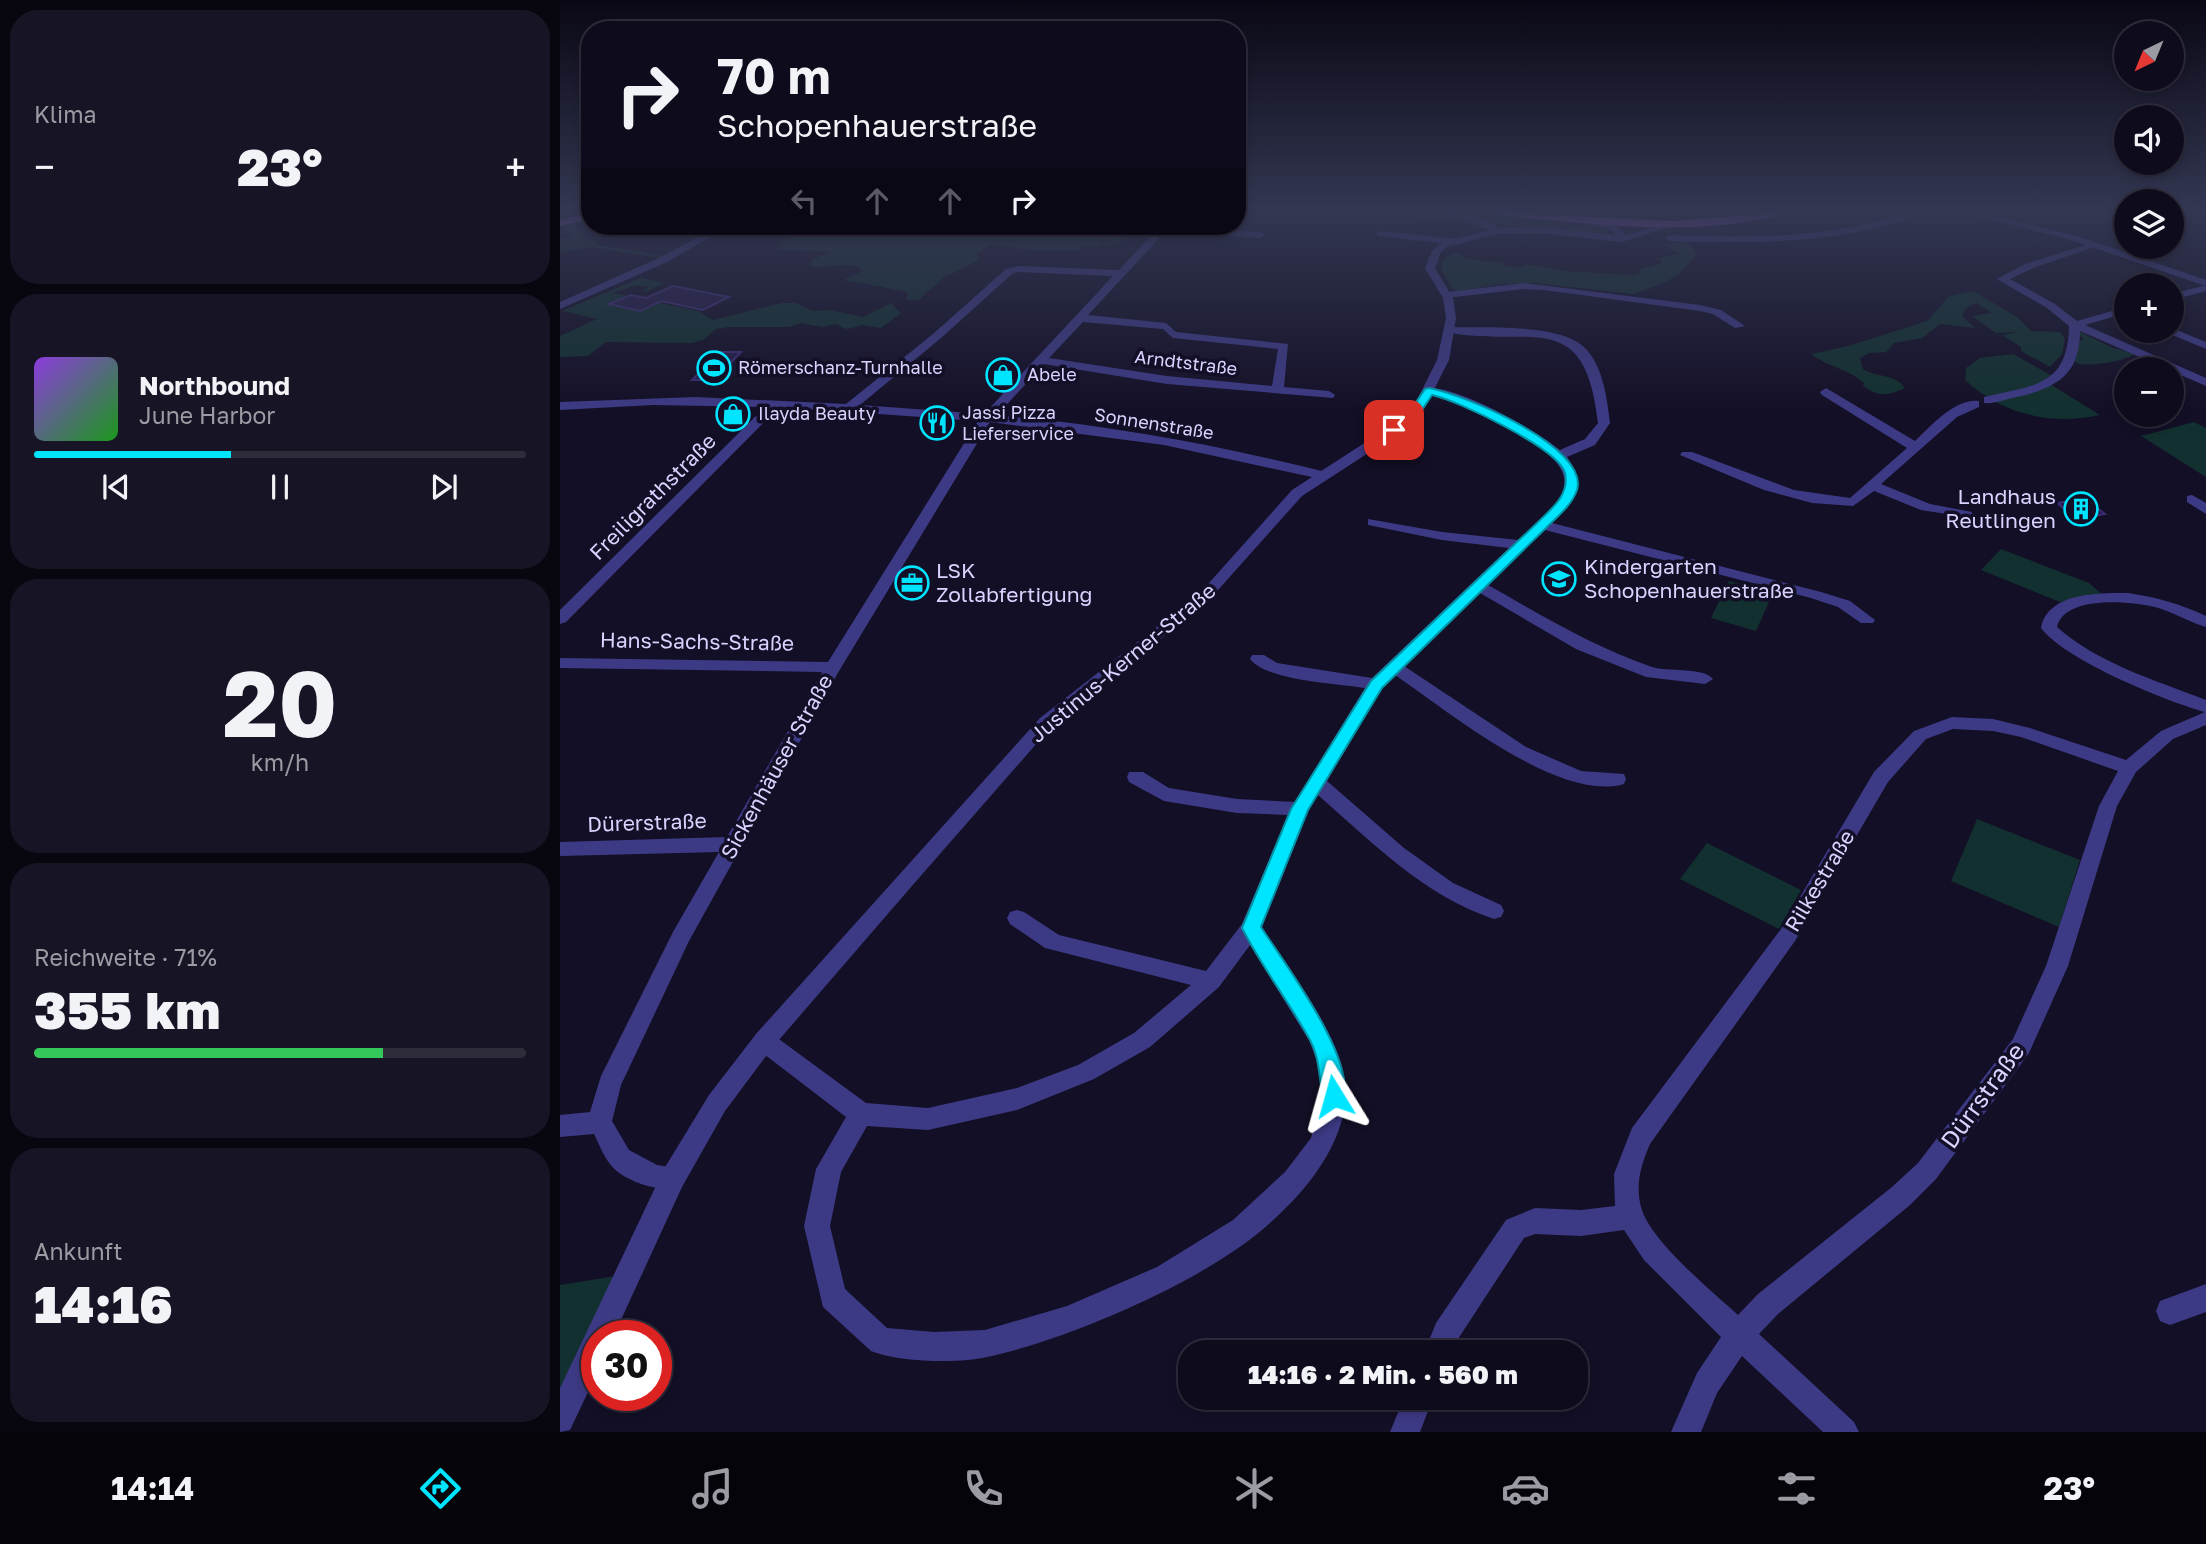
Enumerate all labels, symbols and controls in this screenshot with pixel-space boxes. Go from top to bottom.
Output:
north arrow [2114,21,2184,91]
map controls [2114,21,2184,427]
text: 70 m [717,46,831,105]
icon: right [602,49,693,140]
text: Klima [34,100,97,128]
button: sound [2114,105,2184,175]
text: Schopenhauerstraße [717,106,1037,144]
text: 23° [237,135,323,197]
text: − [34,144,55,189]
text: + [505,144,526,189]
icon: left [785,182,823,220]
icon: ahead [858,182,896,220]
icon: ahead [931,182,969,220]
icon: right [1004,182,1042,220]
button: layers [2114,189,2184,259]
button: + [2114,273,2184,343]
street label: Arndtstraße [1134,345,1239,379]
sports icon: Römerschanz-Turnhalle [695,349,733,387]
place label: Römerschanz-Turnhalle [738,356,943,378]
shop icon: Abele [984,356,1022,394]
button: − [2114,357,2184,427]
place label: Abele [1027,363,1077,385]
text: Northbound [139,370,290,401]
shop icon: Ilayda Beauty [714,395,752,433]
pin [1364,400,1424,460]
text: June Harbor [139,401,275,429]
place label: Jassi Pizza Lieferservice [962,401,1074,444]
place label: Ilayda Beauty [758,402,876,424]
street label: Sonnenstraße [1093,403,1215,443]
restaurant icon: Jassi Pizza Lieferservice [918,404,956,442]
icon: arrive [1375,411,1413,449]
street label: Freiligrathstraße [584,428,721,565]
icon: previous [97,468,135,506]
icon: pause [261,468,299,506]
icon: next [425,468,463,506]
place label: Landhaus Reutlingen [1945,483,2056,533]
building icon: Landhaus Reutlingen [2062,490,2100,528]
place label: Kindergarten Schopenhauerstraße [1584,553,1794,603]
place label: LSK Zollabfertigung [936,557,1093,607]
school or university icon: Kindergarten Schopenhauerstraße [1540,560,1578,598]
office icon: LSK Zollabfertigung [893,564,931,602]
street label: Justinus-Kerner-Straße [1024,577,1220,748]
street label: Hans-Sachs-Straße [600,626,794,656]
text: 20 [223,648,337,757]
street label: Sickenhäuser Straße [715,670,838,863]
text: km/h [251,748,309,776]
street label: Dürerstraße [587,807,707,837]
street label: Rilkestraße [1779,825,1860,936]
text: Reichweite · 71% [34,943,217,971]
text: 355 km [34,978,221,1040]
street label: Dürrstraße [1934,1037,2030,1153]
position arrow [1297,1059,1371,1133]
text: Ankunft [34,1237,122,1265]
text: 14:16 [34,1272,173,1334]
speed limit sign: 30 [581,1320,672,1411]
text: 14:16 · 2 Min. · 560 m [1248,1359,1518,1390]
icon: directions [416,1464,465,1513]
icon: music [688,1464,737,1513]
icon: phone [959,1464,1008,1513]
icon: climate [1230,1464,1279,1513]
icon: car [1501,1464,1550,1513]
icon: filters [1772,1464,1821,1513]
text: 14:14 [111,1469,194,1507]
text: 23° [2043,1469,2095,1507]

